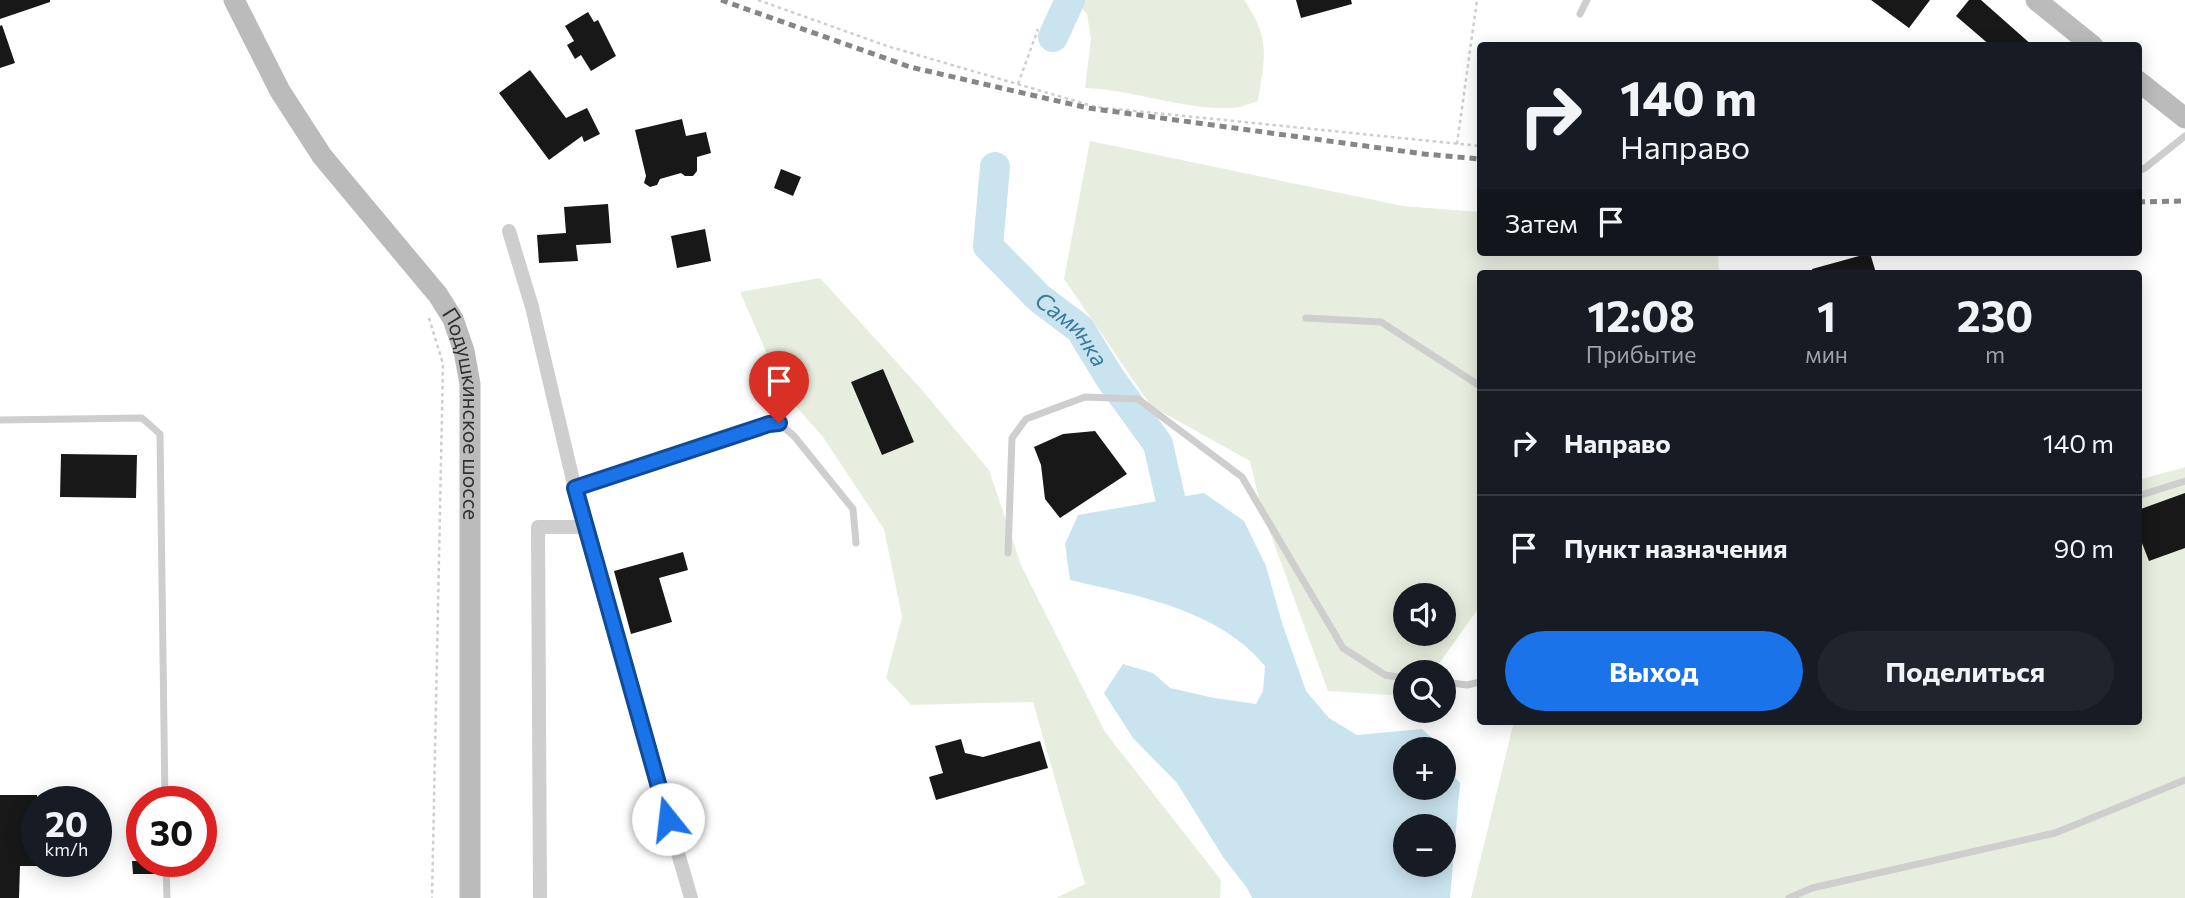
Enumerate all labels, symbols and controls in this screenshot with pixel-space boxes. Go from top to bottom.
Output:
text: 140 m [1620,66,1757,126]
icon: right [1505,70,1596,161]
text: Направо [1620,126,1750,166]
icon: arrive [1592,203,1630,241]
text: Затем [1505,207,1578,238]
water label: Саминка [1030,285,1115,371]
text: 12:08 [1587,289,1695,341]
text: 1 [1817,289,1836,341]
text: 230 [1957,289,2033,341]
street label: Подушкинское шоссе [438,302,484,520]
text: Прибытие [1586,340,1696,368]
text: мин [1805,340,1848,368]
text: m [1985,340,2005,368]
pin [749,351,809,423]
icon: arrive [760,362,798,400]
icon: right [1505,424,1543,462]
text: Направо [1564,427,1671,458]
text: 140 m [2043,427,2114,458]
icon: arrive [1505,529,1543,567]
text: Пункт назначения [1564,532,1788,563]
text: 90 m [2054,532,2114,563]
map controls [1393,583,1456,877]
button: sound [1393,583,1456,646]
button: Выход [1505,631,1803,711]
button: Поделиться [1817,631,2114,711]
button: search [1393,660,1456,723]
button: + [1393,737,1456,800]
position arrow [631,782,705,856]
speed limit sign: 30 [126,786,217,877]
text: 20 [45,801,88,844]
button: − [1393,814,1456,877]
text: km/h [45,838,88,860]

